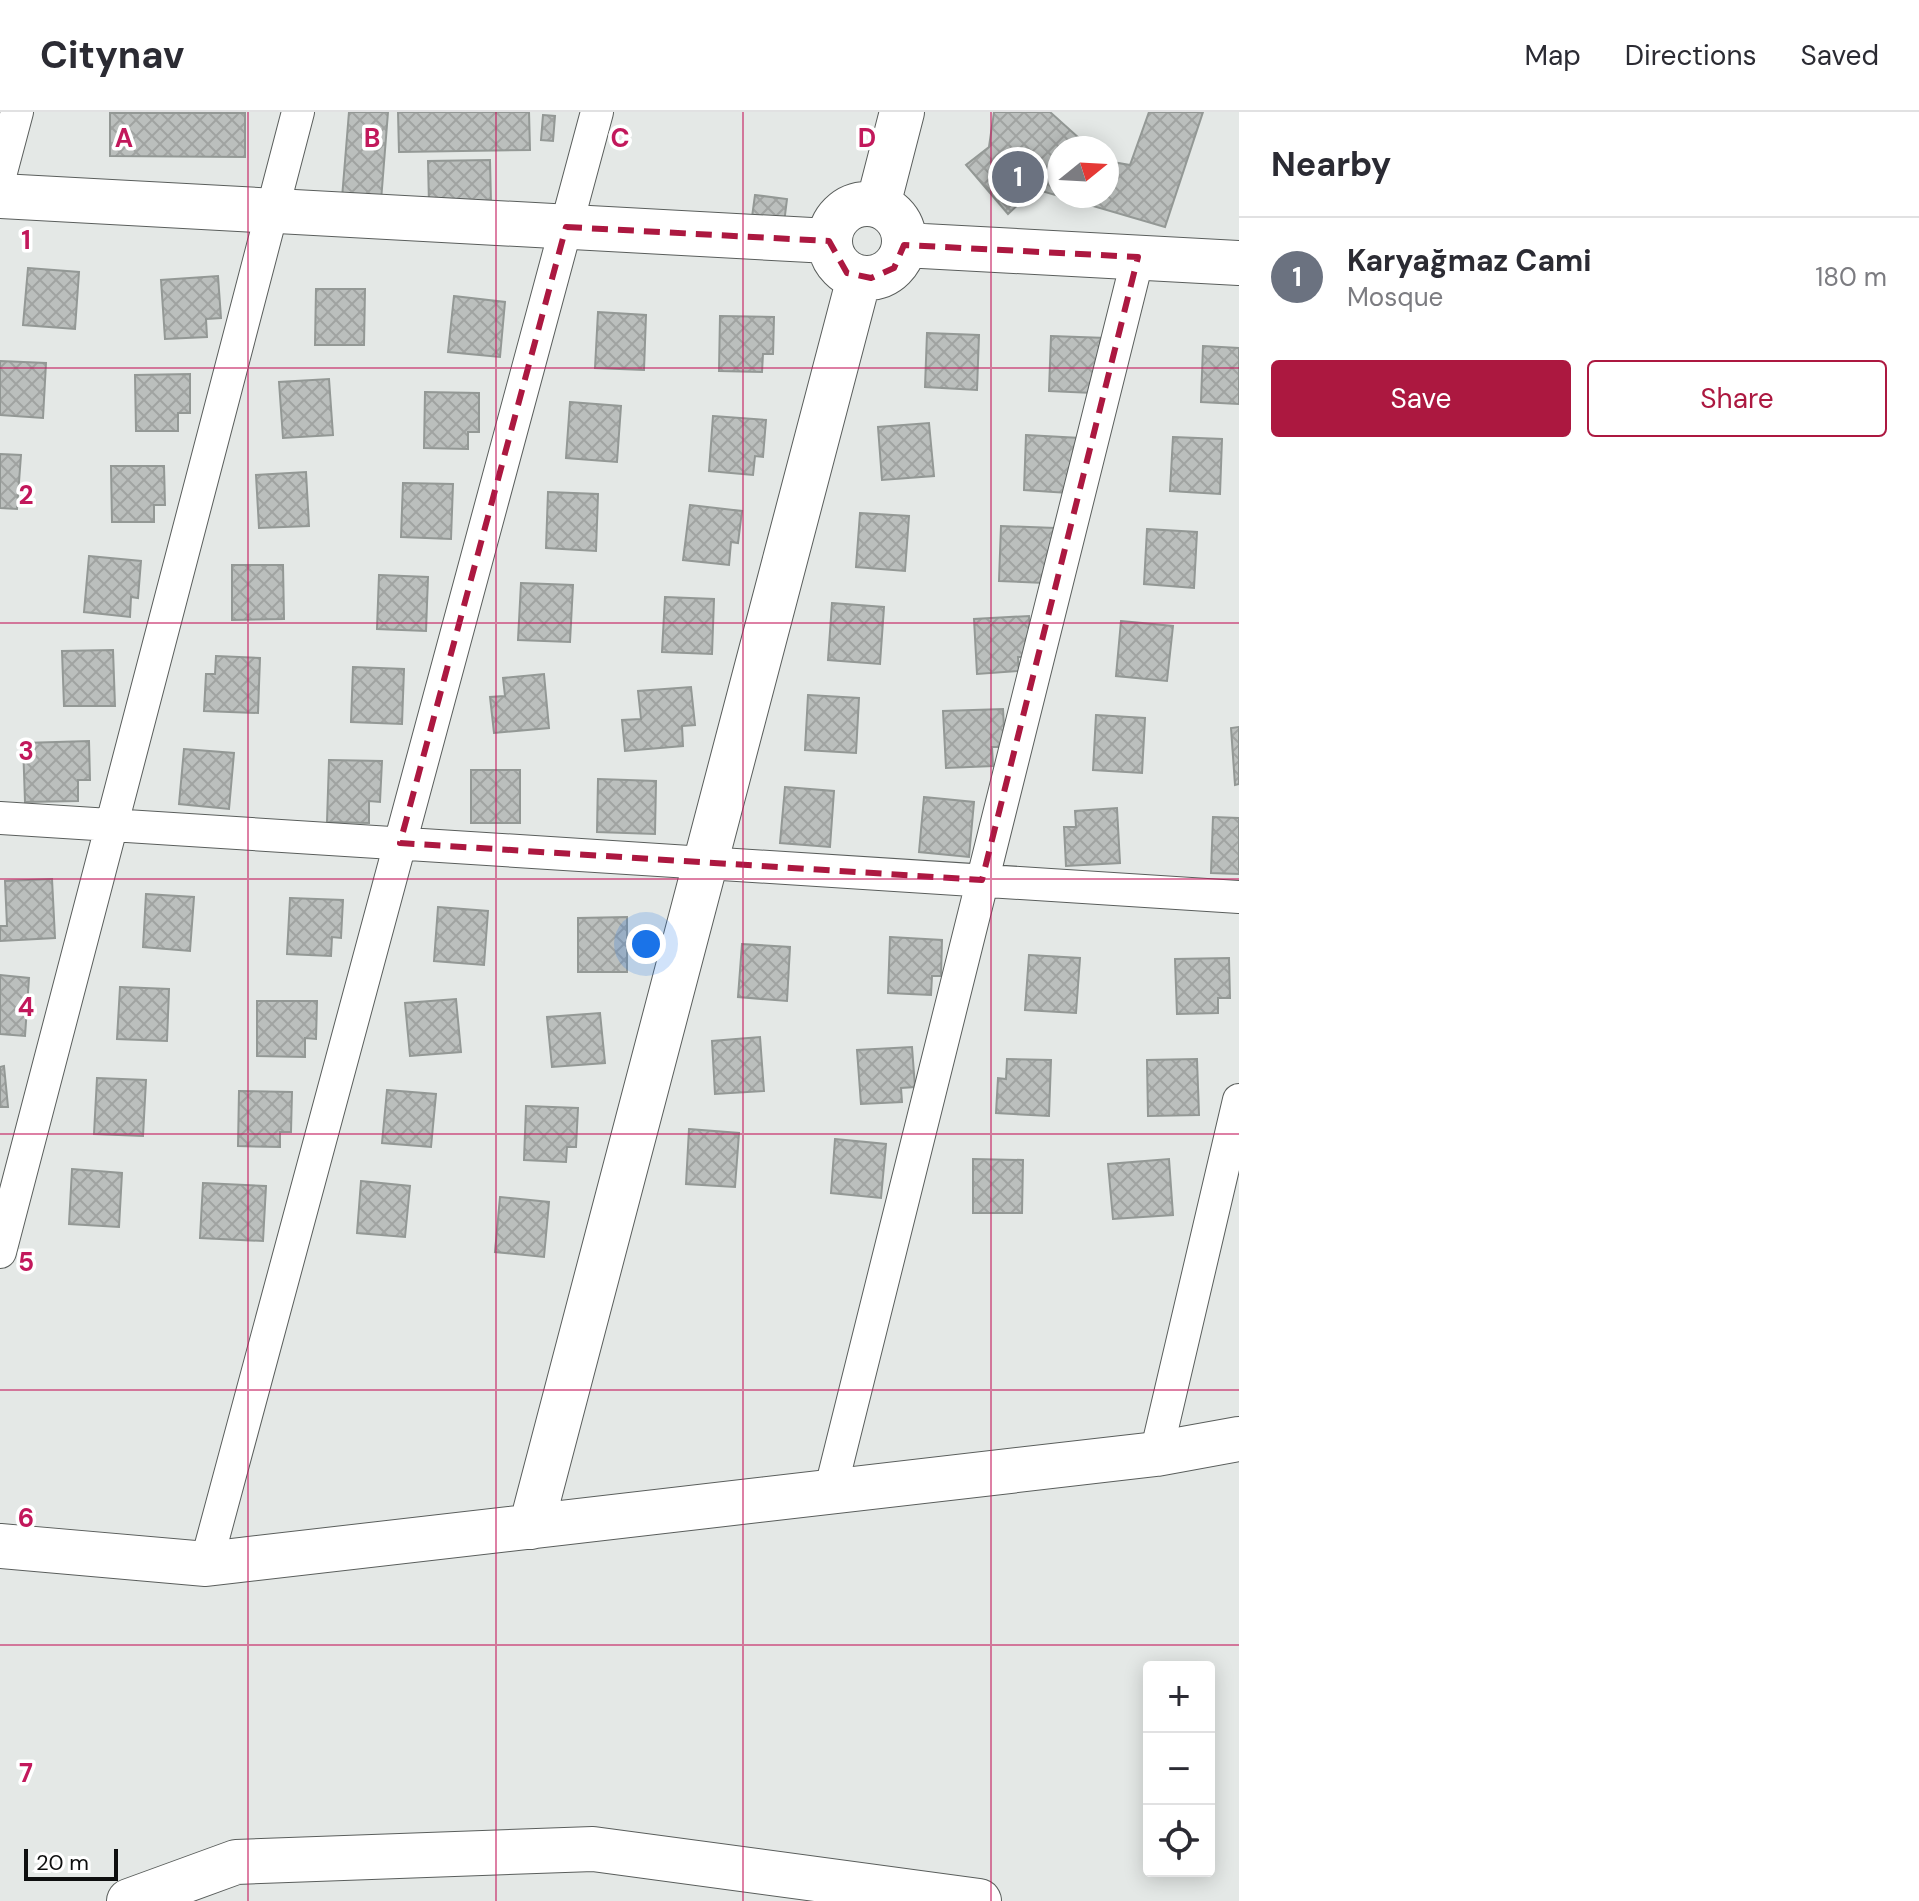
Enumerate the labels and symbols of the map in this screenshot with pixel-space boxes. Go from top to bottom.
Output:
text: A [115,121,133,155]
text: B [364,121,380,155]
text: C [610,121,630,155]
text: D [858,121,876,155]
north arrow [1047,136,1119,208]
pin: 1 [992,147,1044,207]
text: 1 [21,223,31,257]
text: 2 [18,478,34,512]
text: 3 [18,734,34,768]
your location [626,924,666,964]
text: 4 [18,990,34,1024]
text: 5 [18,1245,34,1279]
text: 6 [18,1501,34,1535]
text: 7 [19,1756,33,1790]
scale bar [24,1845,118,1881]

